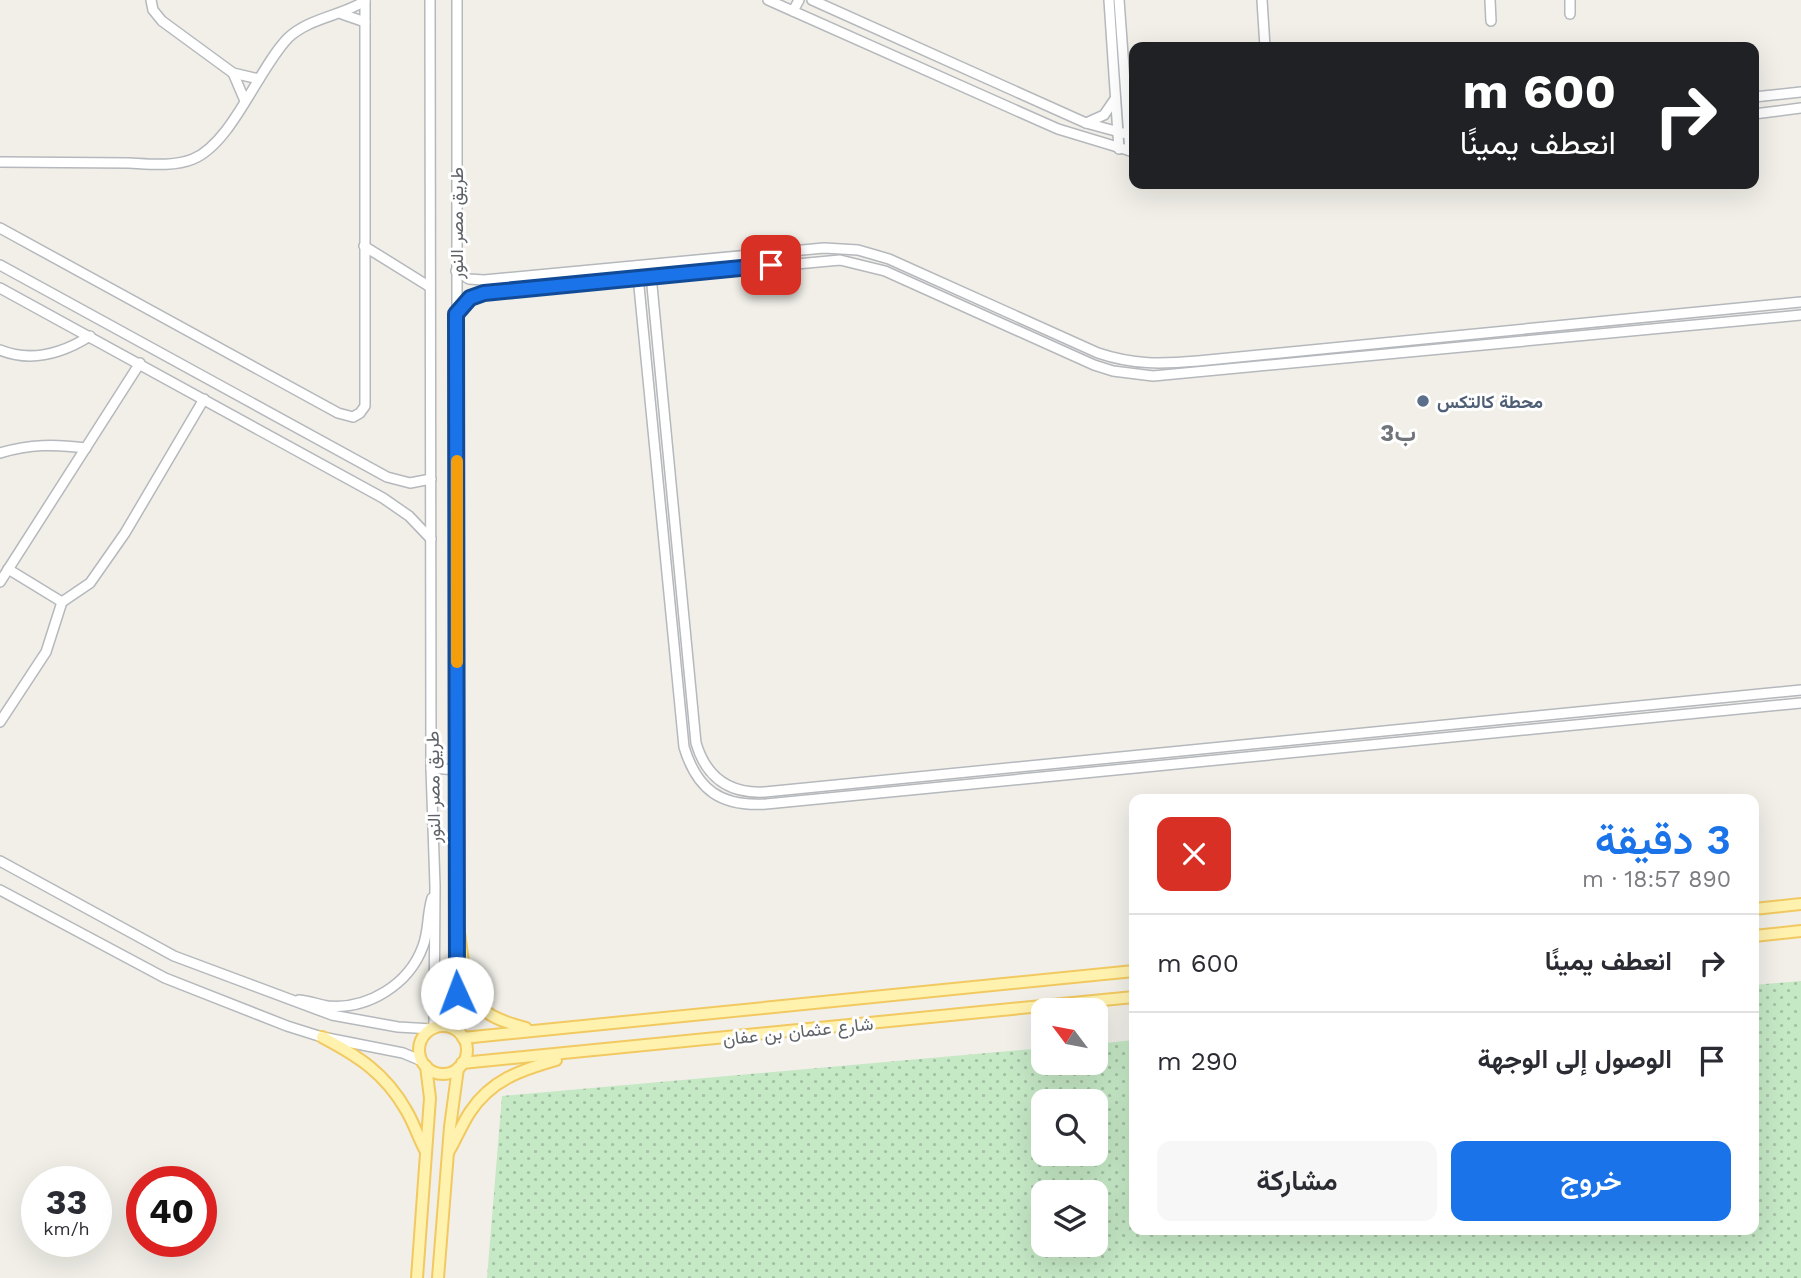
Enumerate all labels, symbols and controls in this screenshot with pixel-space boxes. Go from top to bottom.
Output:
text: 600 m [1463,62,1616,120]
icon: right [1640,70,1731,161]
text: انعطف يمينًا [1460,124,1616,162]
street label: طريق مصر النور [446,167,468,280]
pin [741,235,801,295]
icon: arrive [752,246,790,284]
place label: محطة كالتكس [1437,391,1543,413]
marker: محطة كالتكس [1415,393,1431,409]
district label: ب3 [1380,419,1416,447]
street label: طريق مصر النور [422,731,445,844]
text: 3 دقيقة [1595,815,1731,864]
button: close [1157,817,1231,891]
text: 890 m · 18:57 [1582,866,1731,893]
icon: right [1693,944,1731,982]
text: انعطف يمينًا [1545,946,1672,976]
text: 600 m [1157,948,1239,978]
position arrow [420,956,494,1030]
north arrow [1031,998,1108,1074]
map controls [1031,998,1108,1257]
street label: شارع عثمان بن عفان [722,1013,874,1051]
icon: arrive [1693,1042,1731,1080]
text: الوصول إلى الوجهة [1477,1044,1672,1074]
text: 290 m [1157,1046,1238,1076]
button: search [1031,1089,1108,1166]
button: مشاركة [1157,1141,1437,1221]
button: خروج [1451,1141,1731,1221]
speed limit sign: 40 [126,1166,217,1257]
button: layers [1031,1180,1108,1257]
text: 33 [46,1181,87,1223]
text: km/h [43,1218,90,1239]

